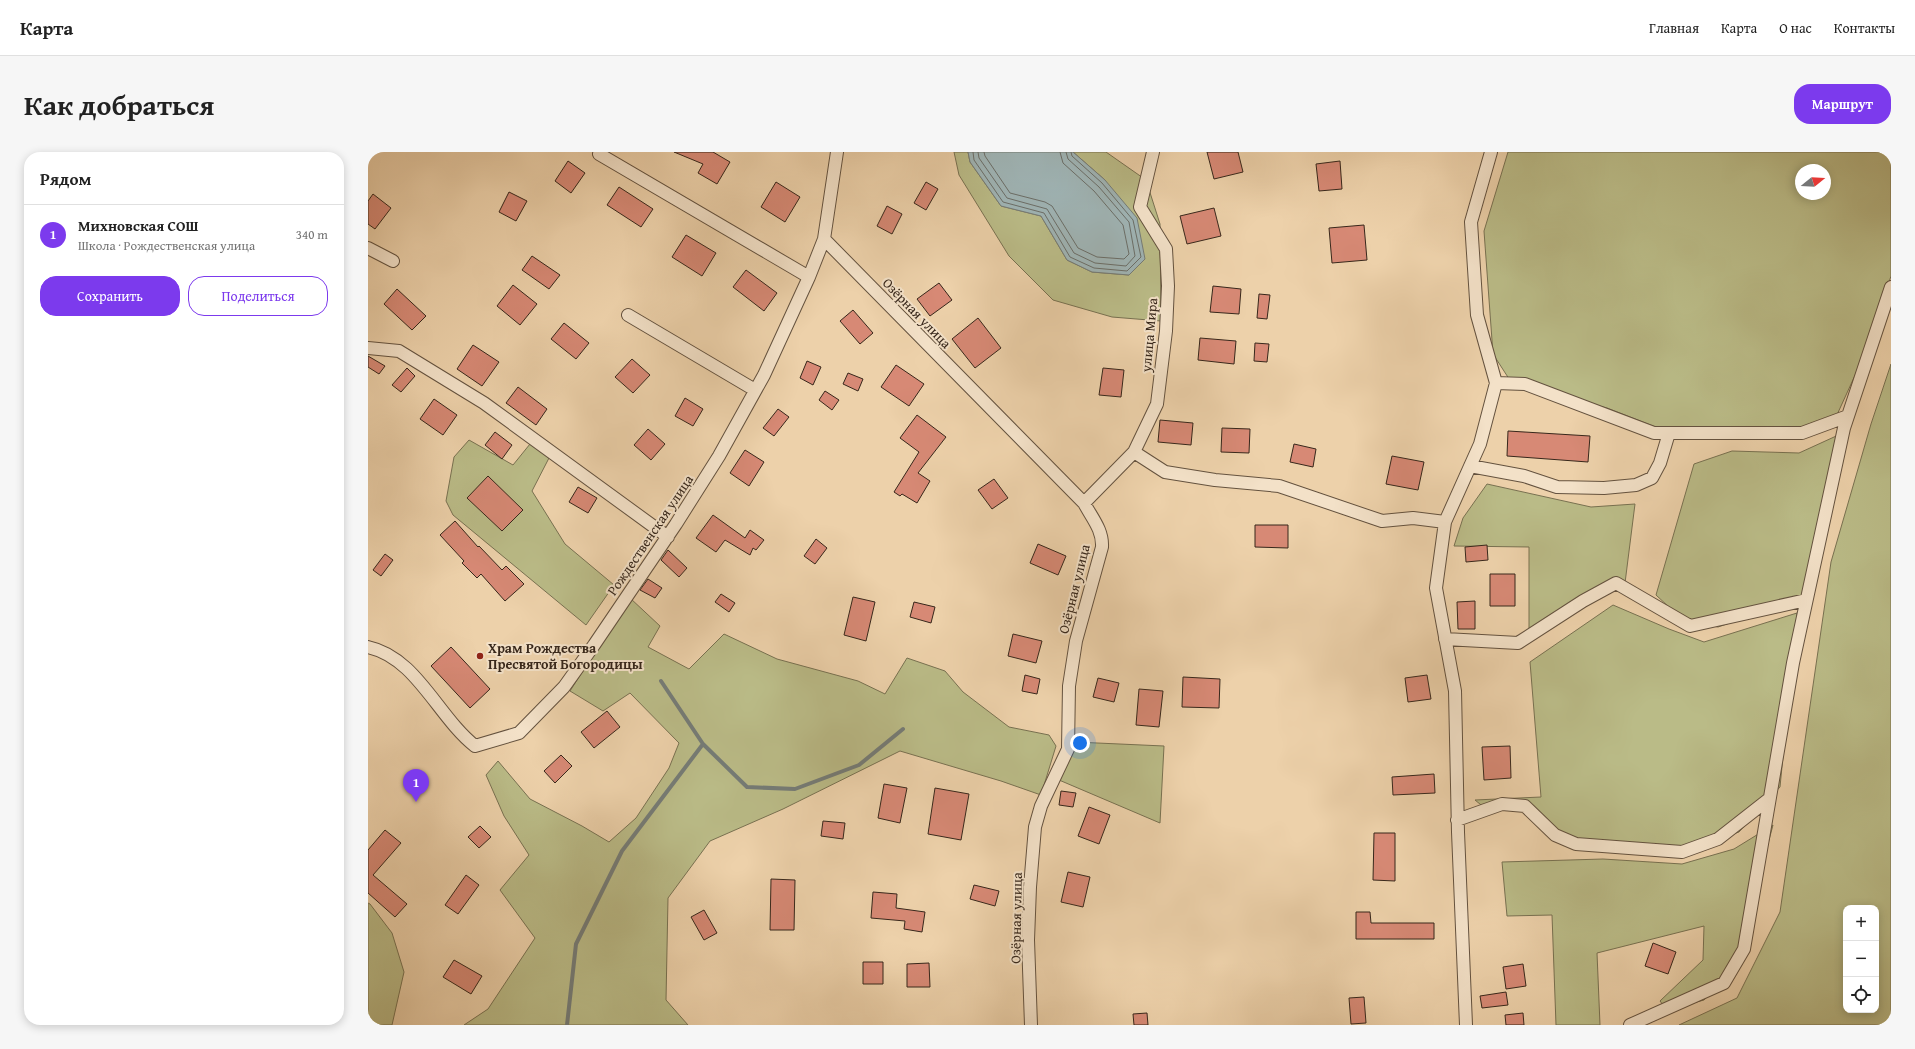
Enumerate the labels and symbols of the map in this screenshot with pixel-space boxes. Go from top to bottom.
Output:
north arrow [1795,164,1831,200]
street label: Озёрная улица [878,273,956,353]
street label: улица Мира [1136,297,1162,374]
street label: Рождественская улица [602,470,698,599]
street label: Озёрная улица [1053,542,1095,636]
place label: Храм Рождества Пресвятой Богородицы [488,638,643,674]
marker: Храм Рождества Пресвятой Богородицы [475,651,485,661]
your location [1070,733,1090,753]
pin: 1 [403,769,429,802]
street label: Озёрная улица [1005,872,1027,964]

